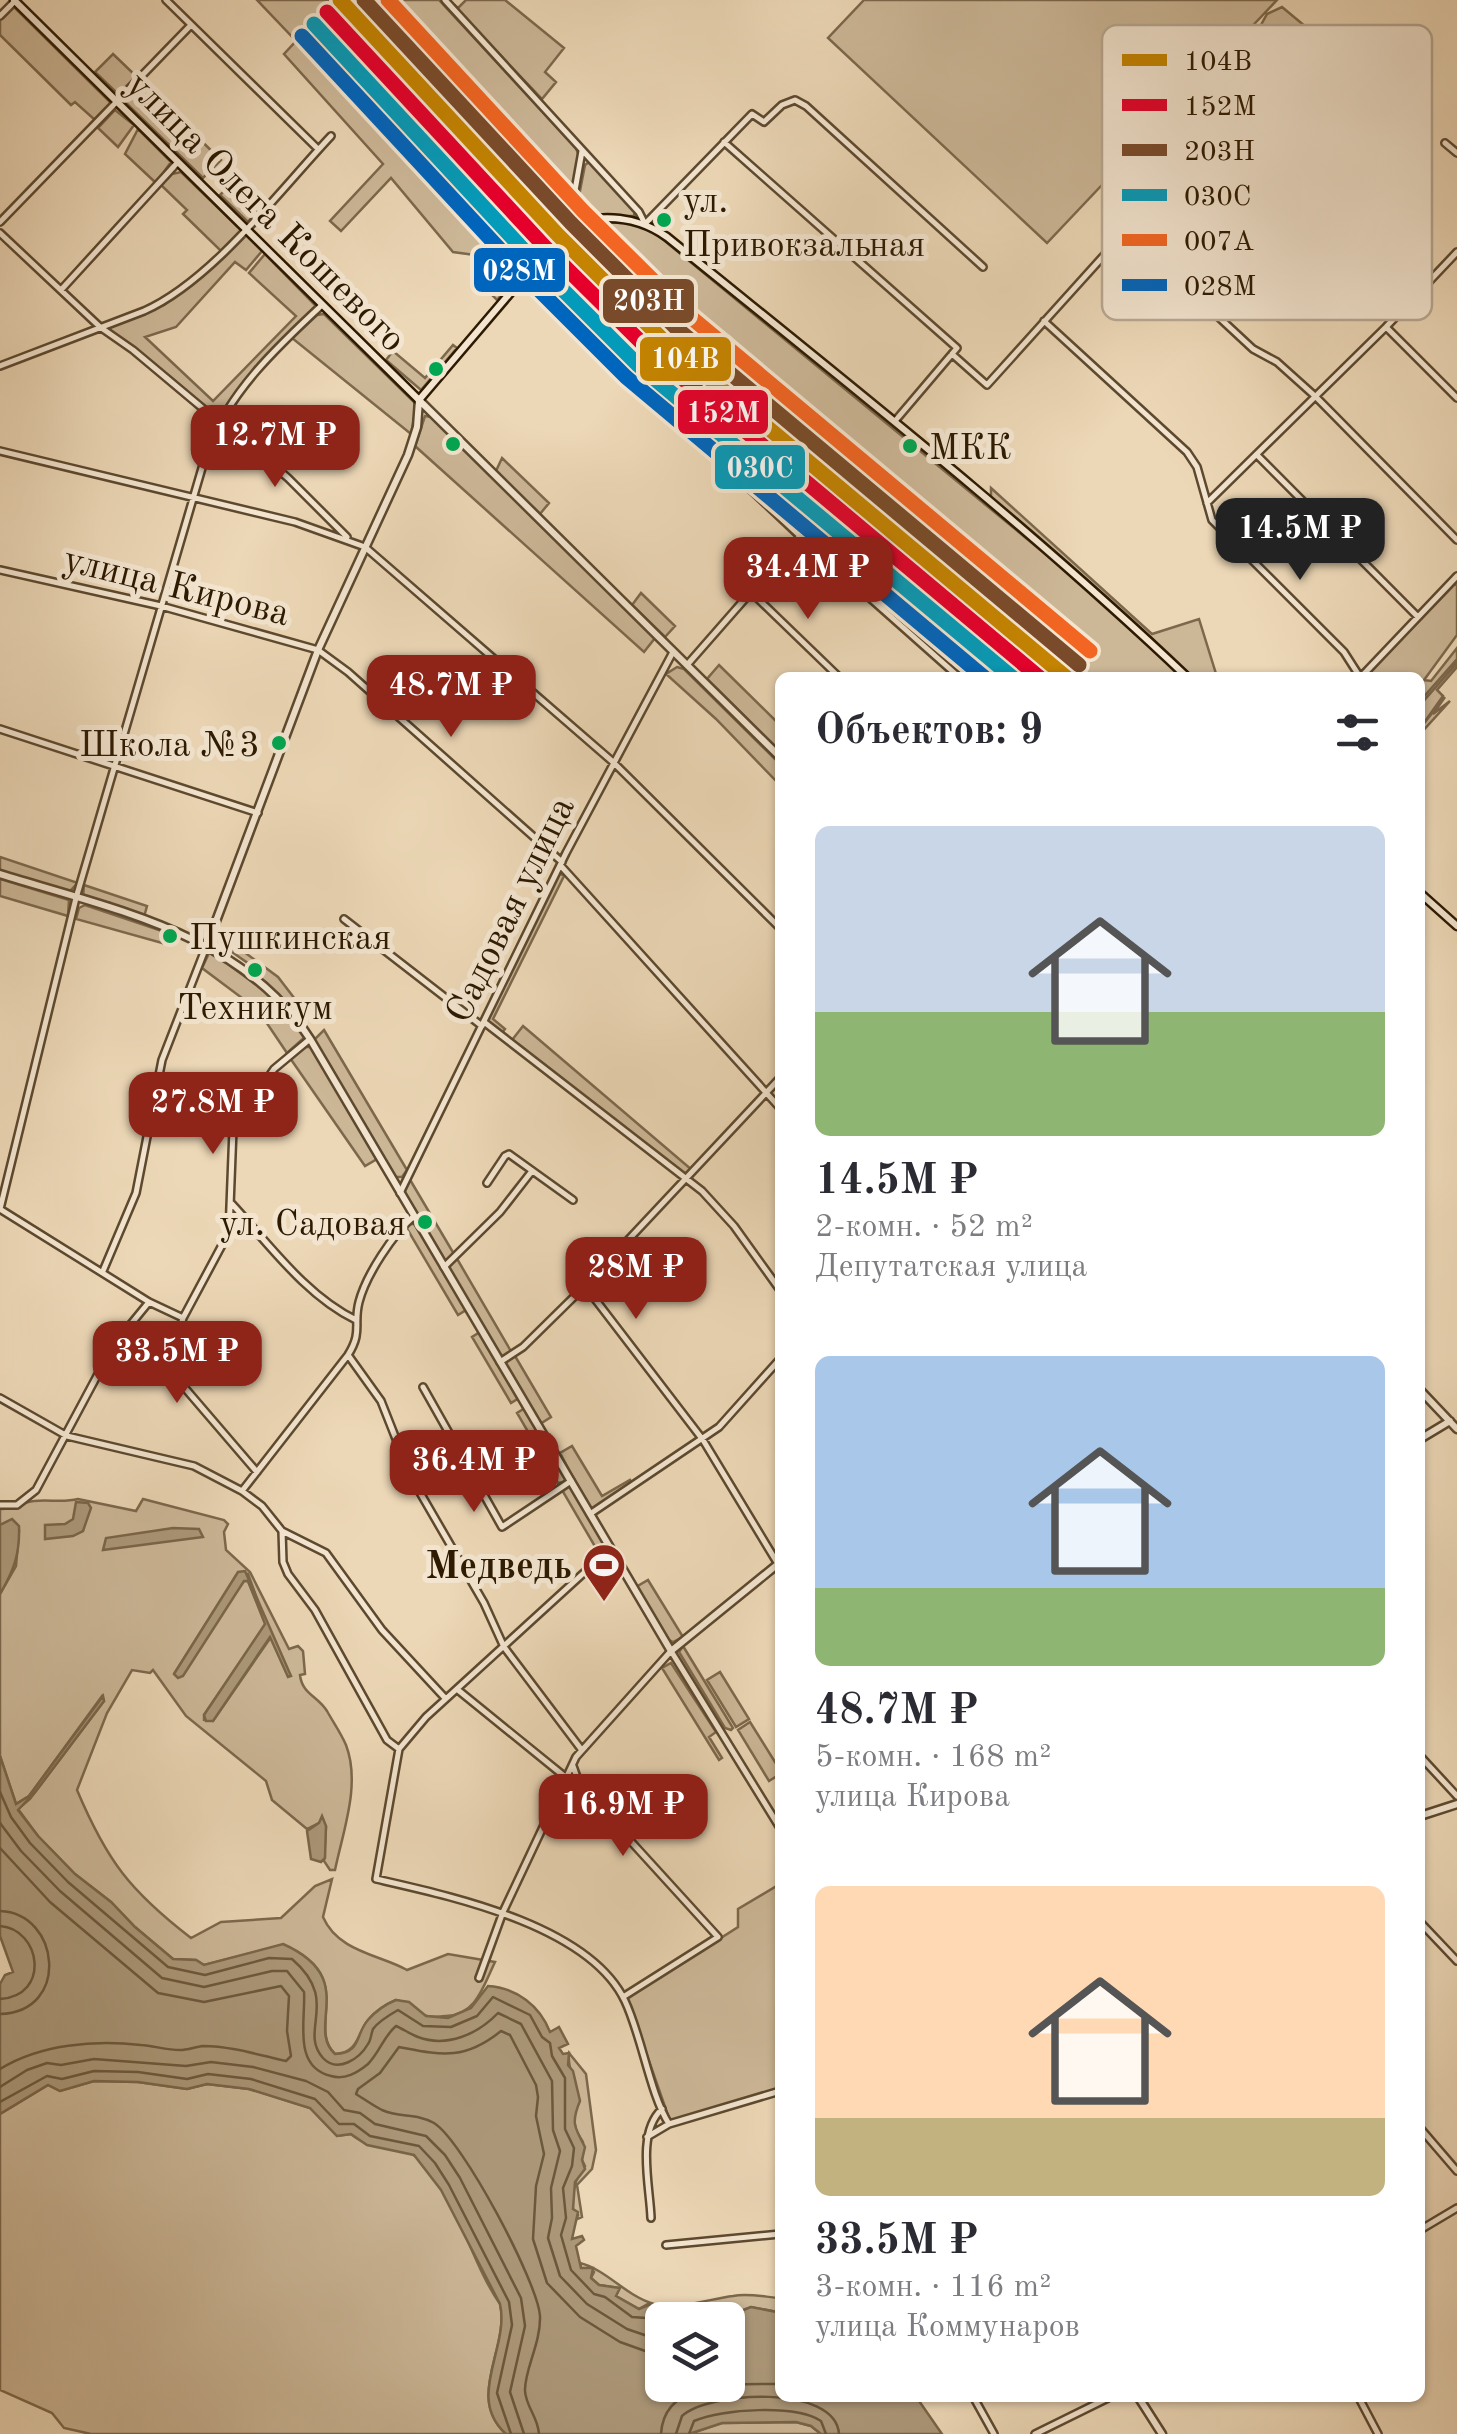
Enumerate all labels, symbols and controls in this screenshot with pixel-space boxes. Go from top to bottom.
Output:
legend [1102,25,1432,320]
text: 104В [1184,49,1252,77]
street label: улица Олега Кошевого [118,66,412,360]
text: 152М [1184,94,1256,122]
text: 203Н [1184,139,1255,167]
text: 030C [1184,184,1251,212]
place label: ул. Привокзальная [683,185,925,265]
marker: ул. Привокзальная [654,210,674,230]
text: 007А [1184,229,1254,257]
line badge: 028М [472,246,567,294]
text: 028М [482,259,556,287]
text: 028М [1184,274,1256,302]
line badge: 203Н [601,277,696,325]
text: 203Н [613,289,685,317]
line badge: 104В [638,335,733,383]
text: 104В [651,347,719,375]
unlabelled marker [426,359,446,379]
line badge: 152М [676,388,770,436]
text: 152М [686,401,760,429]
pin: 12.7M ₽ [183,405,367,490]
text: 12.7M ₽ [213,421,337,453]
place label: МКК [929,432,1012,468]
unlabelled marker [443,434,463,454]
marker: МКК [900,436,920,456]
line badge: 030C [713,443,807,491]
text: 030C [726,456,794,484]
pin: 14.5M ₽ [1208,498,1392,583]
text: 14.5M ₽ [1238,514,1362,546]
pin: 34.4M ₽ [716,537,900,622]
street label: улица Кирова [59,541,293,634]
text: 34.4M ₽ [746,553,870,585]
pin: 48.7M ₽ [359,655,543,740]
text: 48.7M ₽ [389,671,513,703]
icon: filters [1330,705,1385,760]
text: Объектов: 9 [815,711,1043,753]
place label: Школа №3 [79,729,260,765]
marker: Школа №3 [269,733,289,753]
street label: Садовая улица [441,791,583,1029]
icon: home [1010,891,1190,1071]
place label: Пушкинская [189,922,391,958]
marker: Пушкинская [160,926,180,946]
marker: Техникум [245,960,265,980]
place label: Техникум [177,992,333,1028]
pin: 27.8M ₽ [121,1072,305,1157]
text: 27.8M ₽ [151,1088,275,1120]
text: 14.5M ₽ [815,1161,978,1203]
place label: ул. Садовая [219,1208,406,1244]
marker: ул. Садовая [415,1212,435,1232]
text: 2-комн. · 52 m² [815,1212,1033,1244]
pin: 28M ₽ [566,1237,706,1322]
text: Депутатская улица [815,1252,1087,1284]
text: 28M ₽ [587,1253,685,1285]
pin: 33.5M ₽ [85,1321,269,1406]
text: 33.5M ₽ [115,1337,239,1369]
icon: home [1010,1421,1190,1601]
pin: 36.4M ₽ [382,1430,566,1515]
text: 36.4M ₽ [412,1446,536,1478]
sports icon: Медведь [581,1542,627,1603]
place label: Медведь [425,1549,572,1587]
text: 48.7M ₽ [815,1691,978,1733]
text: 5-комн. · 168 m² [815,1742,1051,1774]
pin: 16.9M ₽ [531,1774,715,1859]
text: улица Кирова [815,1782,1010,1814]
text: 16.9M ₽ [561,1790,685,1822]
icon: home [1010,1951,1190,2131]
text: 33.5M ₽ [815,2221,978,2263]
text: 3-комн. · 116 m² [815,2272,1051,2304]
map controls [645,2302,745,2402]
button: layers [645,2302,745,2402]
text: улица Коммунаров [815,2312,1080,2344]

